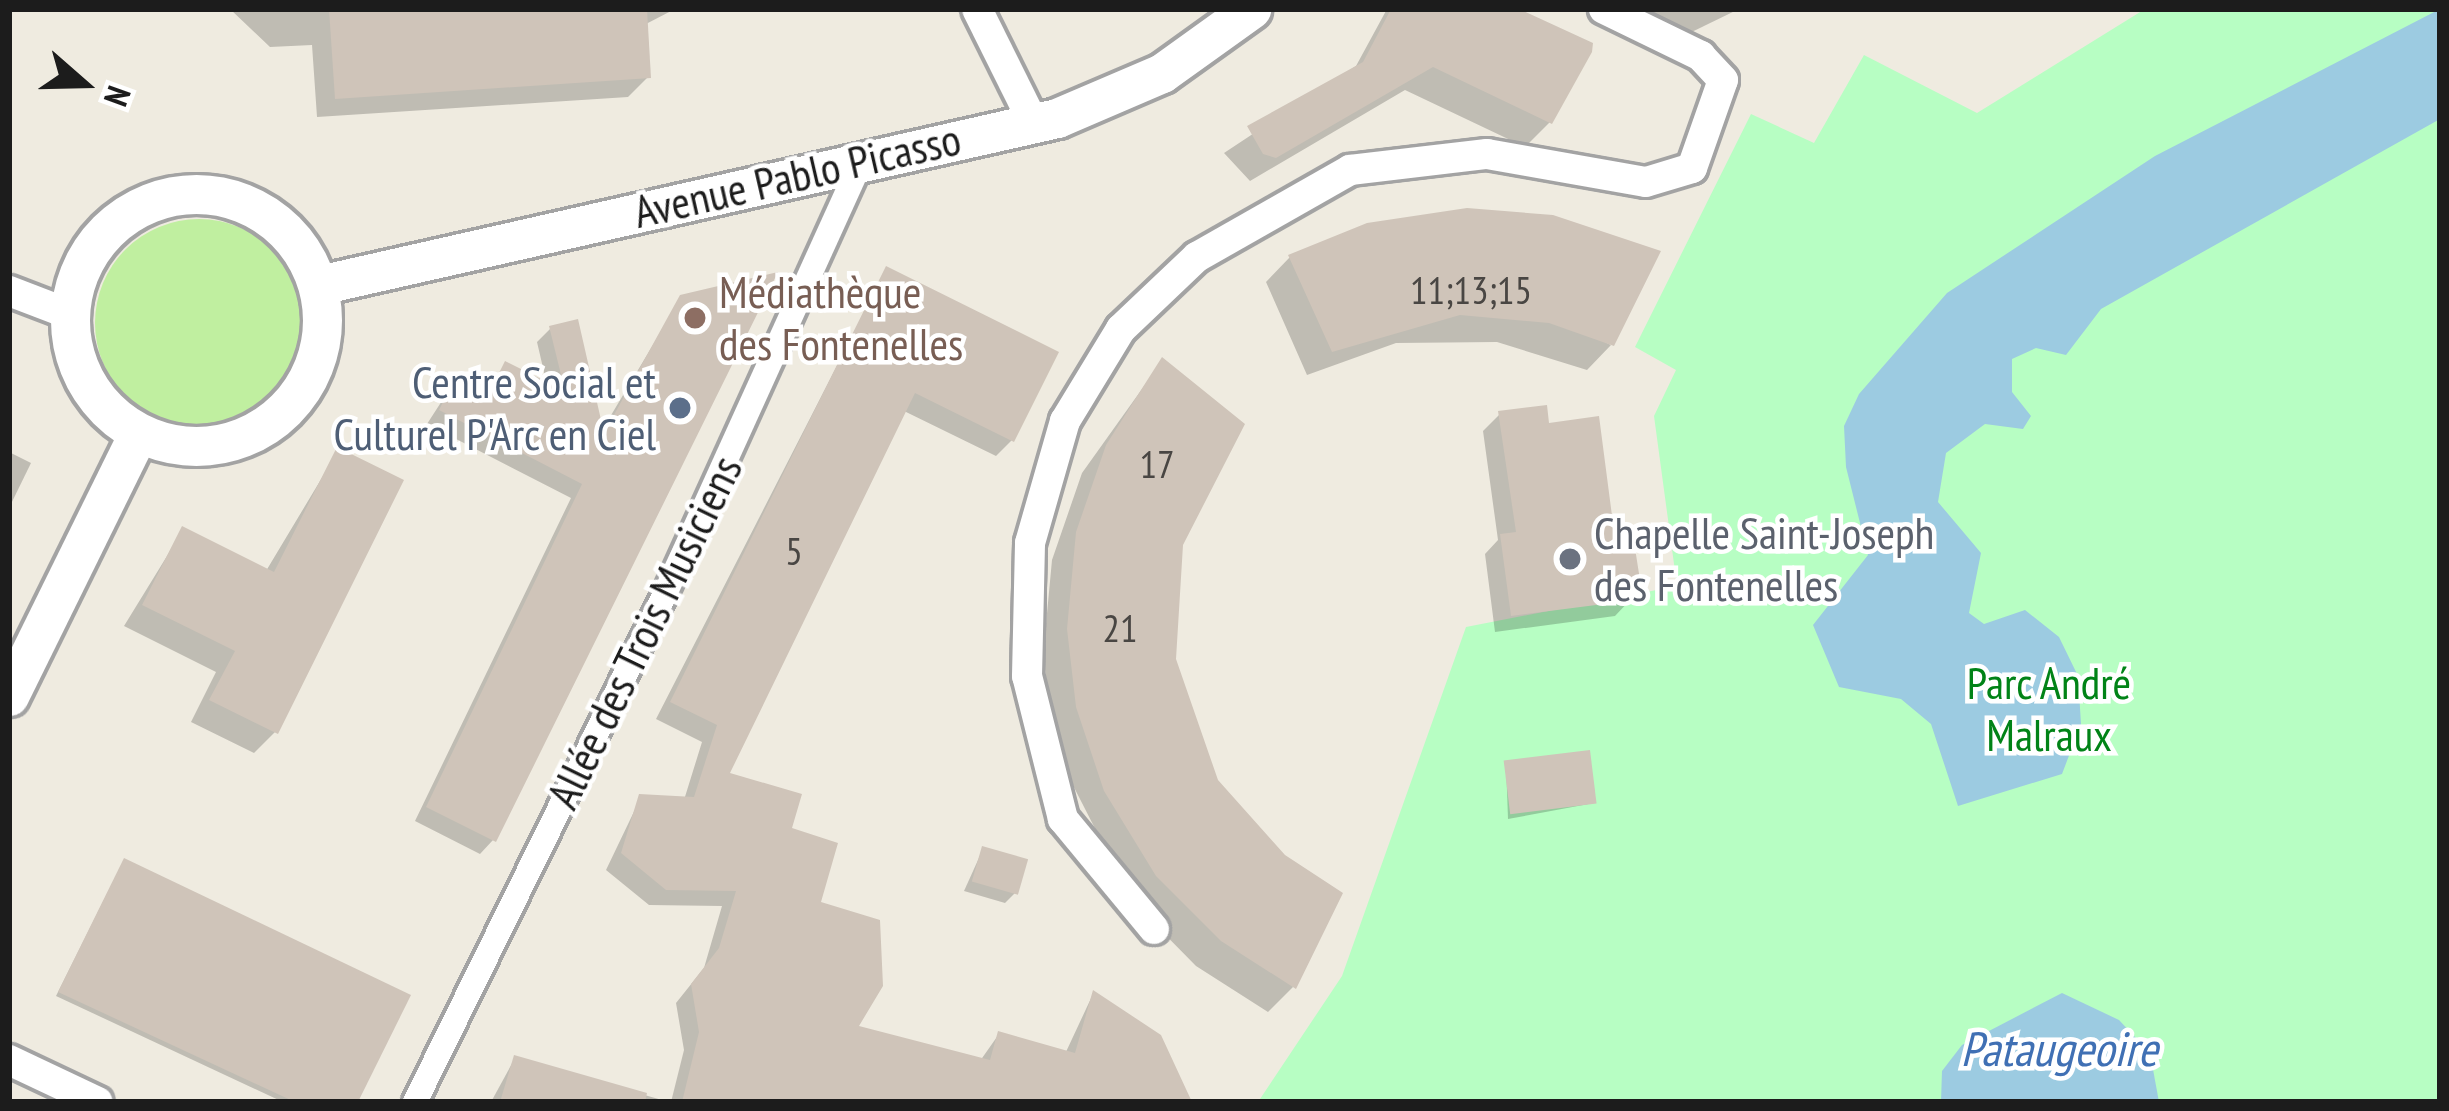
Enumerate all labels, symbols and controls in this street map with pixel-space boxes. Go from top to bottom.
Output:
north arrow [24,24,144,144]
text: N [95,81,142,112]
street label: Avenue Pablo Picasso [629,111,965,239]
place label: Médiathèque des Fontenelles [719,265,963,371]
house number: 11;13;15 [1410,267,1532,313]
marker: Médiathèque des Fontenelles [682,305,708,331]
place label: Centre Social et Culturel P'Arc en Ciel [333,355,656,461]
marker: Centre Social et Culturel P'Arc en Ciel [667,395,693,421]
house number: 17 [1139,441,1175,487]
street label: Allée des Trois Musiciens [535,446,753,818]
place label: Chapelle Saint-Joseph des Fontenelles [1594,506,1934,612]
house number: 5 [785,528,803,574]
marker: Chapelle Saint-Joseph des Fontenelles [1557,546,1583,572]
house number: 21 [1102,605,1138,651]
park label: Parc André Malraux [1966,656,2132,762]
water label: Pataugeoire [1960,1020,2158,1078]

